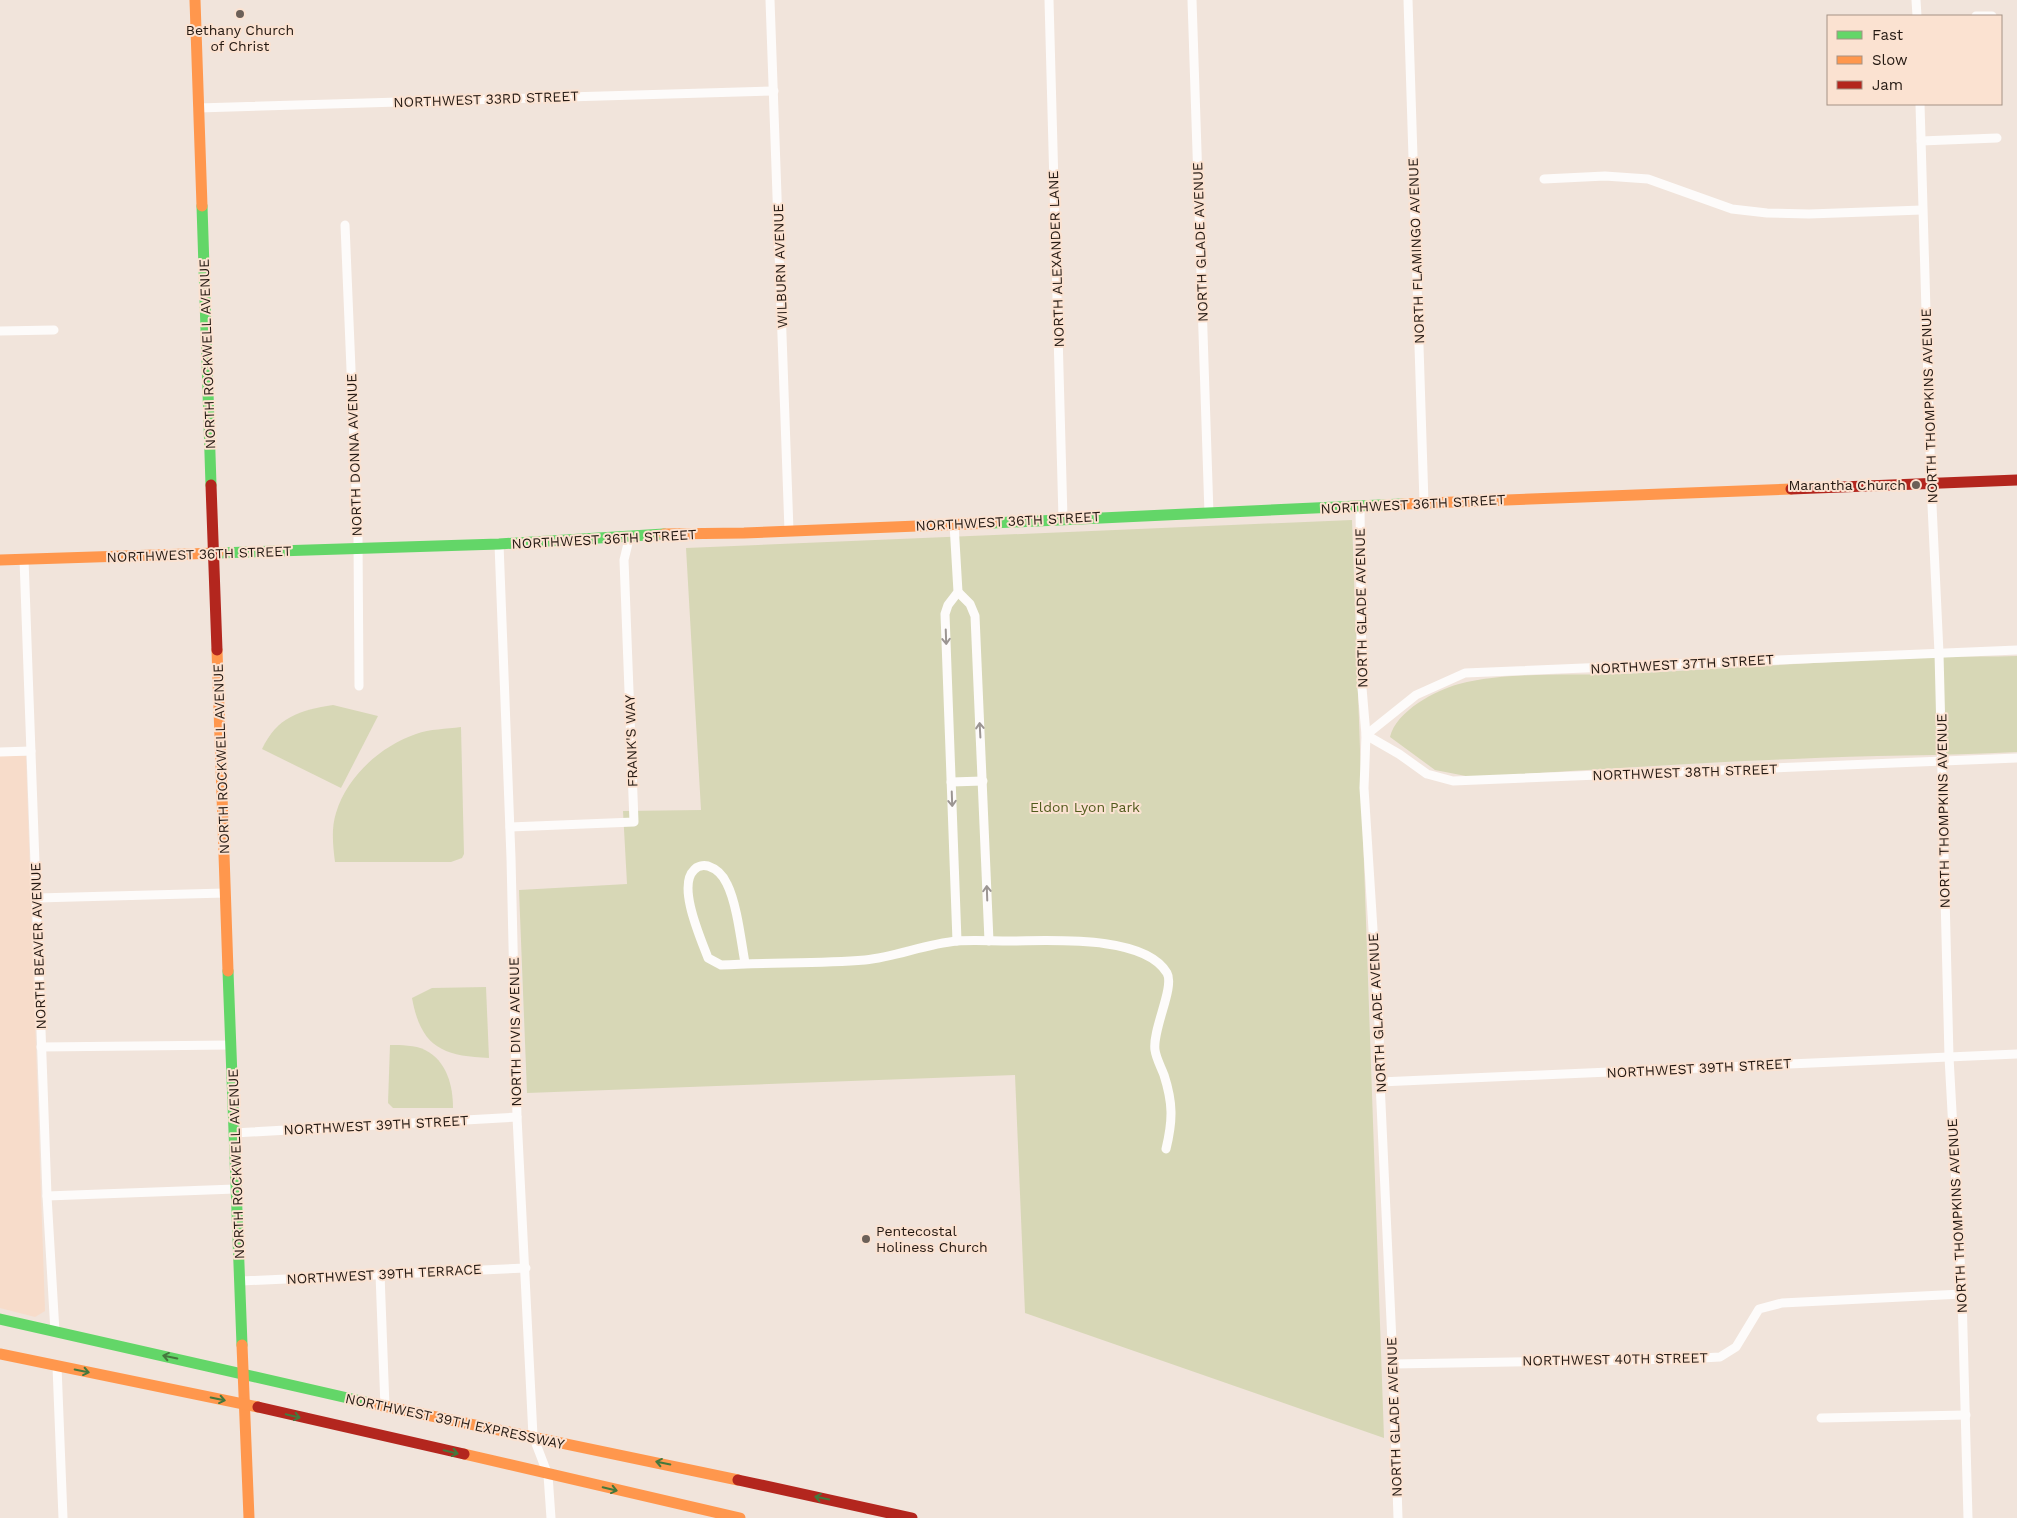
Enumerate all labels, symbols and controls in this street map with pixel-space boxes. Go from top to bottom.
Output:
marker: Bethany Church of Christ [234,8,246,20]
legend [1827,15,2002,105]
place label: Bethany Church of Christ [186,22,294,54]
text: Fast [1872,26,1904,44]
text: Slow [1872,51,1908,69]
text: Jam [1872,76,1903,94]
street label: NORTHWEST 33RD STREET [393,88,579,110]
street label: NORTH FLAMINGO AVENUE [1405,158,1427,344]
street label: NORTH GLADE AVENUE [1189,162,1211,322]
street label: NORTH ALEXANDER LANE [1045,170,1067,348]
street label: WILBURN AVENUE [770,204,790,328]
street label: NORTH ROCKWELL AVENUE [196,259,218,449]
street label: NORTH THOMPKINS AVENUE [1918,308,1940,504]
street label: NORTH DONNA AVENUE [343,373,365,537]
place label: Marantha Church [1788,477,1906,493]
marker: Marantha Church [1910,479,1922,491]
street label: NORTHWEST 36TH STREET [1320,491,1506,517]
street label: NORTHWEST 36TH STREET [915,508,1101,534]
street label: NORTHWEST 36TH STREET [511,526,697,552]
street label: NORTH GLADE AVENUE [1352,528,1370,688]
street label: NORTHWEST 36TH STREET [106,543,292,565]
one-way arrow [941,628,951,644]
street label: NORTHWEST 37TH STREET [1590,651,1775,677]
street label: NORTH ROCKWELL AVENUE [210,664,232,854]
street label: FRANK'S WAY [621,695,641,787]
street label: NORTH THOMPKINS AVENUE [1933,713,1953,909]
one-way arrow [976,723,985,739]
street label: NORTHWEST 38TH STREET [1592,761,1778,783]
one-way arrow [947,790,957,807]
park label: Eldon Lyon Park [1030,799,1140,815]
street label: NORTH BEAVER AVENUE [27,862,49,1030]
one-way arrow [983,885,992,901]
street label: NORTH GLADE AVENUE [1365,933,1389,1093]
street label: NORTH DIVIS AVENUE [506,957,524,1107]
street label: NORTHWEST 39TH STREET [1606,1055,1792,1081]
street label: NORTH ROCKWELL AVENUE [225,1069,247,1259]
street label: NORTHWEST 39TH STREET [283,1112,469,1138]
street label: NORTH THOMPKINS AVENUE [1944,1118,1970,1314]
place label: Pentecostal Holiness Church [876,1223,988,1255]
marker: Pentecostal Holiness Church [860,1233,872,1245]
street label: NORTHWEST 39TH TERRACE [286,1261,482,1287]
street label: NORTH GLADE AVENUE [1383,1337,1405,1497]
street label: NORTHWEST 40TH STREET [1522,1349,1709,1369]
one-way arrow [162,1352,178,1361]
one-way arrow [73,1367,89,1376]
street label: NORTHWEST 39TH EXPRESSWAY [344,1390,566,1452]
one-way arrow [209,1394,225,1404]
one-way arrow [284,1412,300,1421]
one-way arrow [443,1448,459,1457]
one-way arrow [655,1458,671,1468]
one-way arrow [601,1484,617,1494]
one-way arrow [814,1493,830,1502]

